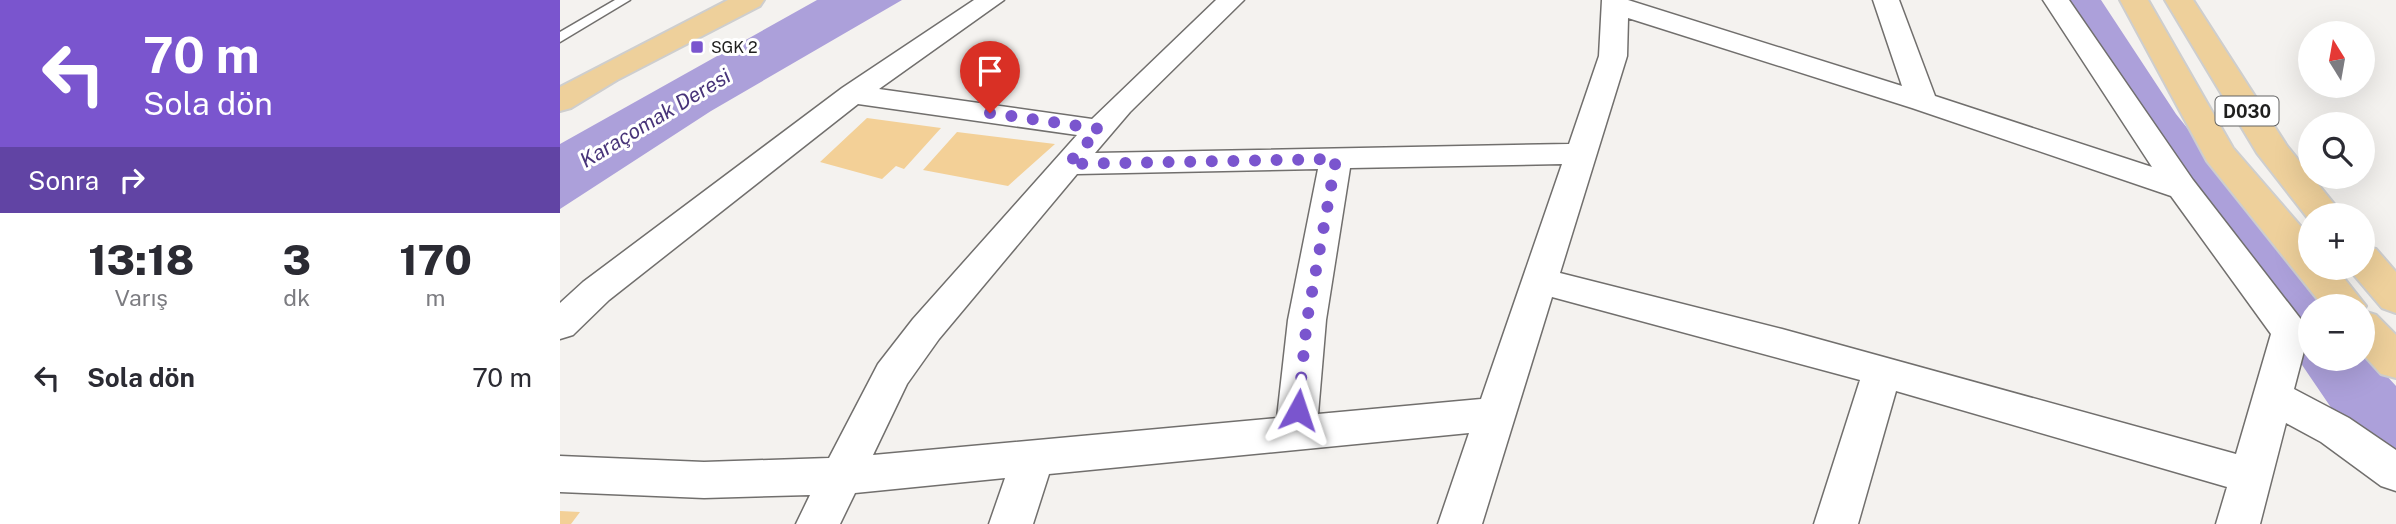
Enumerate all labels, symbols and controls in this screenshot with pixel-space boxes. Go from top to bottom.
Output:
north arrow [2298,21,2375,98]
map controls [2298,21,2375,371]
text: 70 m [143,26,260,84]
icon: left [28,28,119,119]
place label: SGK 2 [711,38,758,57]
marker: SGK 2 [689,39,705,55]
pin [960,41,1020,113]
icon: arrive [971,52,1009,90]
water label: Karaçomak Deresi [575,63,735,173]
text: Sola dön [143,85,273,122]
road number: D030 [2216,96,2278,126]
button: search [2298,112,2375,189]
icon: right [113,161,151,199]
text: Sonra [28,165,99,196]
button: + [2298,203,2375,280]
text: 13:18 [88,235,194,284]
text: 3 [282,235,311,284]
text: 170 [399,235,472,284]
text: Varış [115,284,168,311]
text: dk [283,284,310,311]
text: m [426,284,445,311]
button: − [2298,294,2375,371]
icon: left [28,359,66,397]
text: Sola dön [87,362,195,393]
text: 70 m [472,362,532,393]
position arrow [1261,373,1335,447]

